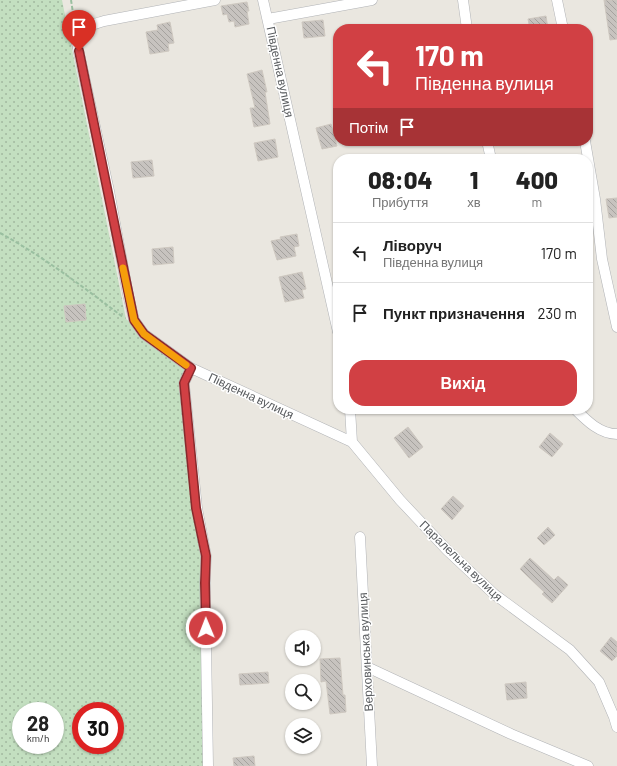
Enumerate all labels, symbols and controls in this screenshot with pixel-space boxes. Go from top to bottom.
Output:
pin [62,10,96,51]
icon: arrive [68,16,90,38]
street label: Південна вулиця [264,25,297,119]
text: 170 m [415,38,484,72]
icon: left [349,40,401,92]
text: Південна вулиця [415,72,554,94]
icon: arrive [396,116,418,138]
text: Потім [349,118,388,136]
text: 08:04 [368,165,432,194]
text: 1 [470,165,478,194]
text: 400 [516,165,558,194]
text: Прибуття [372,194,428,210]
text: хв [467,194,481,210]
text: m [532,194,542,210]
text: Ліворуч [383,236,442,254]
icon: left [349,242,371,264]
text: 170 m [541,244,577,262]
text: Південна вулиця [383,254,483,270]
icon: arrive [349,302,371,324]
text: Пункт призначення [383,304,525,322]
text: 230 m [537,304,577,322]
button: Вихід [349,360,577,406]
street label: Південна вулиця [206,369,296,422]
street label: Паралельна вулиця [417,517,506,604]
street label: Верховинська вулиця [355,592,376,712]
position arrow [185,607,227,649]
map controls [285,630,321,754]
button: sound [285,630,321,666]
button: search [285,674,321,710]
speed limit sign: 30 [72,702,124,754]
text: 28 [27,711,49,735]
button: layers [285,718,321,754]
text: km/h [27,732,49,744]

